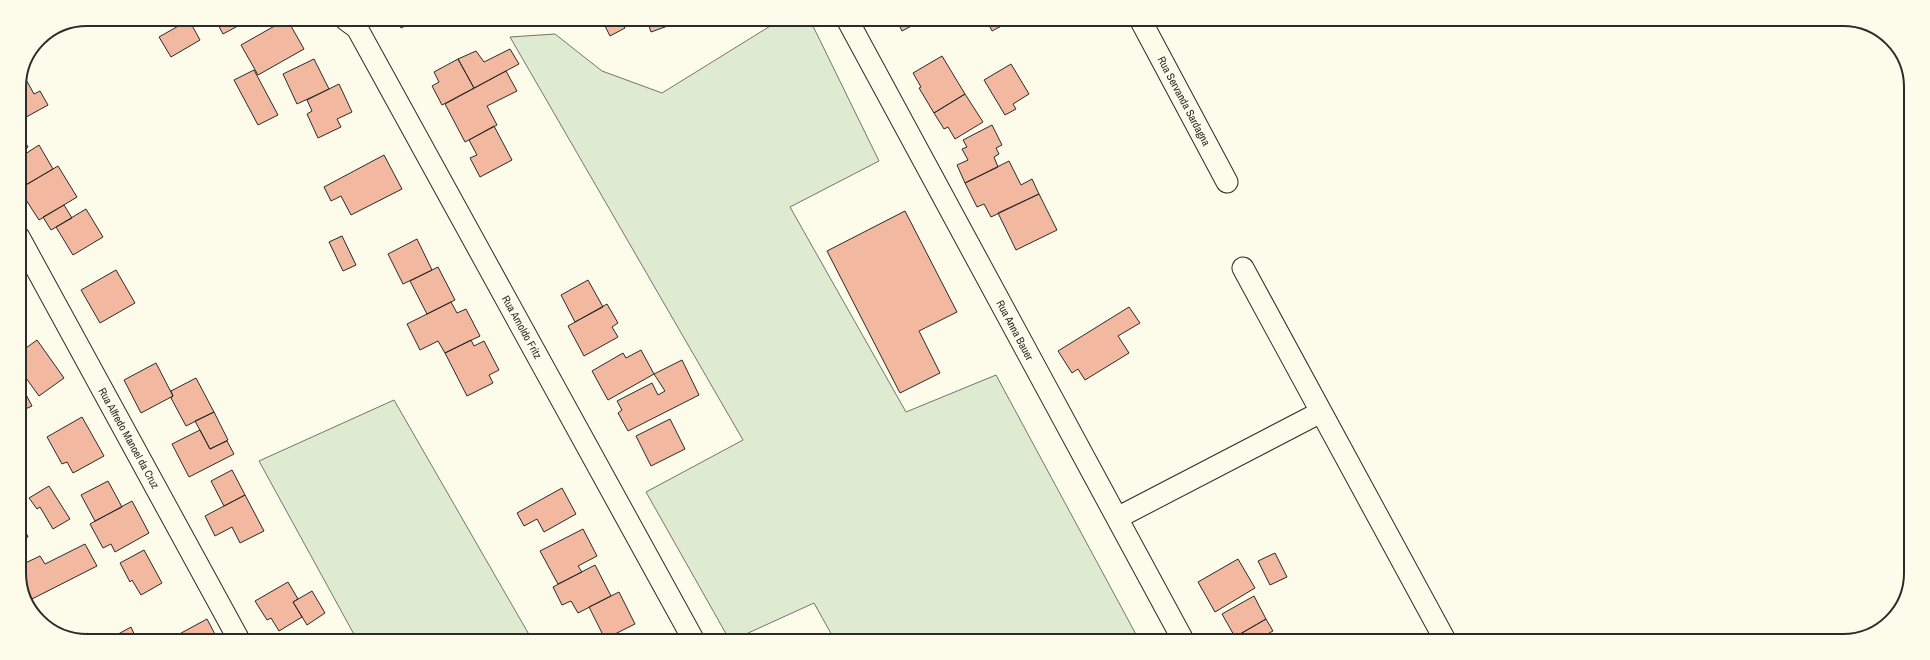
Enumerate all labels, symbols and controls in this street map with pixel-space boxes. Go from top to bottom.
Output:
street label: Rua Servanda Sardagna [1155,54,1213,148]
street label: Rua Arnoldo Fritz [499,293,545,362]
street label: Rua Anna Bauer [993,297,1037,363]
street label: Rua Alfredo Manoel da Cruz [95,385,163,491]

